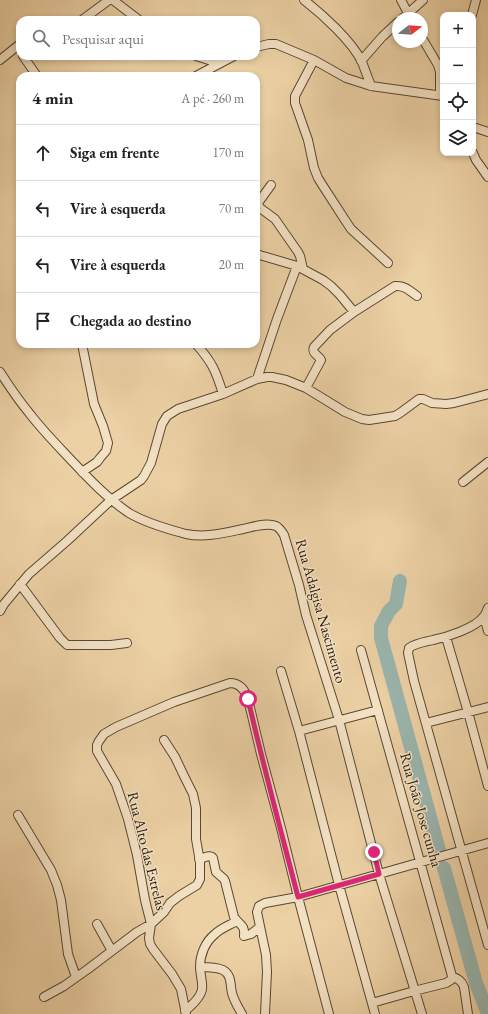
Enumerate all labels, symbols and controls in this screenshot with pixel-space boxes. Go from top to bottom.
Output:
north arrow [392,12,428,48]
map controls [440,12,476,156]
button: + [440,12,476,48]
search box [16,16,260,60]
icon: search [30,27,52,49]
text: Pesquisar aqui [62,29,144,48]
button: − [440,48,476,84]
button: locate [440,84,476,120]
text: 4 min [32,87,73,109]
text: A pé · 260 m [181,90,244,107]
button: layers [440,120,476,156]
icon: ahead [32,142,54,164]
text: Siga em frente [70,143,159,162]
text: 170 m [213,144,244,161]
icon: left [32,198,54,220]
text: Vire à esquerda [70,199,166,218]
text: 70 m [219,200,244,217]
icon: left [32,254,54,276]
text: Vire à esquerda [70,255,166,274]
text: 20 m [219,256,244,273]
icon: arrive [32,310,54,332]
text: Chegada ao destino [70,311,191,330]
street label: Rua Adalgisa Nascimento [292,537,351,685]
route start [239,690,257,708]
street label: Rua João Jose cunha [396,750,447,869]
street label: Rua Alto das Estrelas [124,790,171,912]
route end [365,843,383,861]

